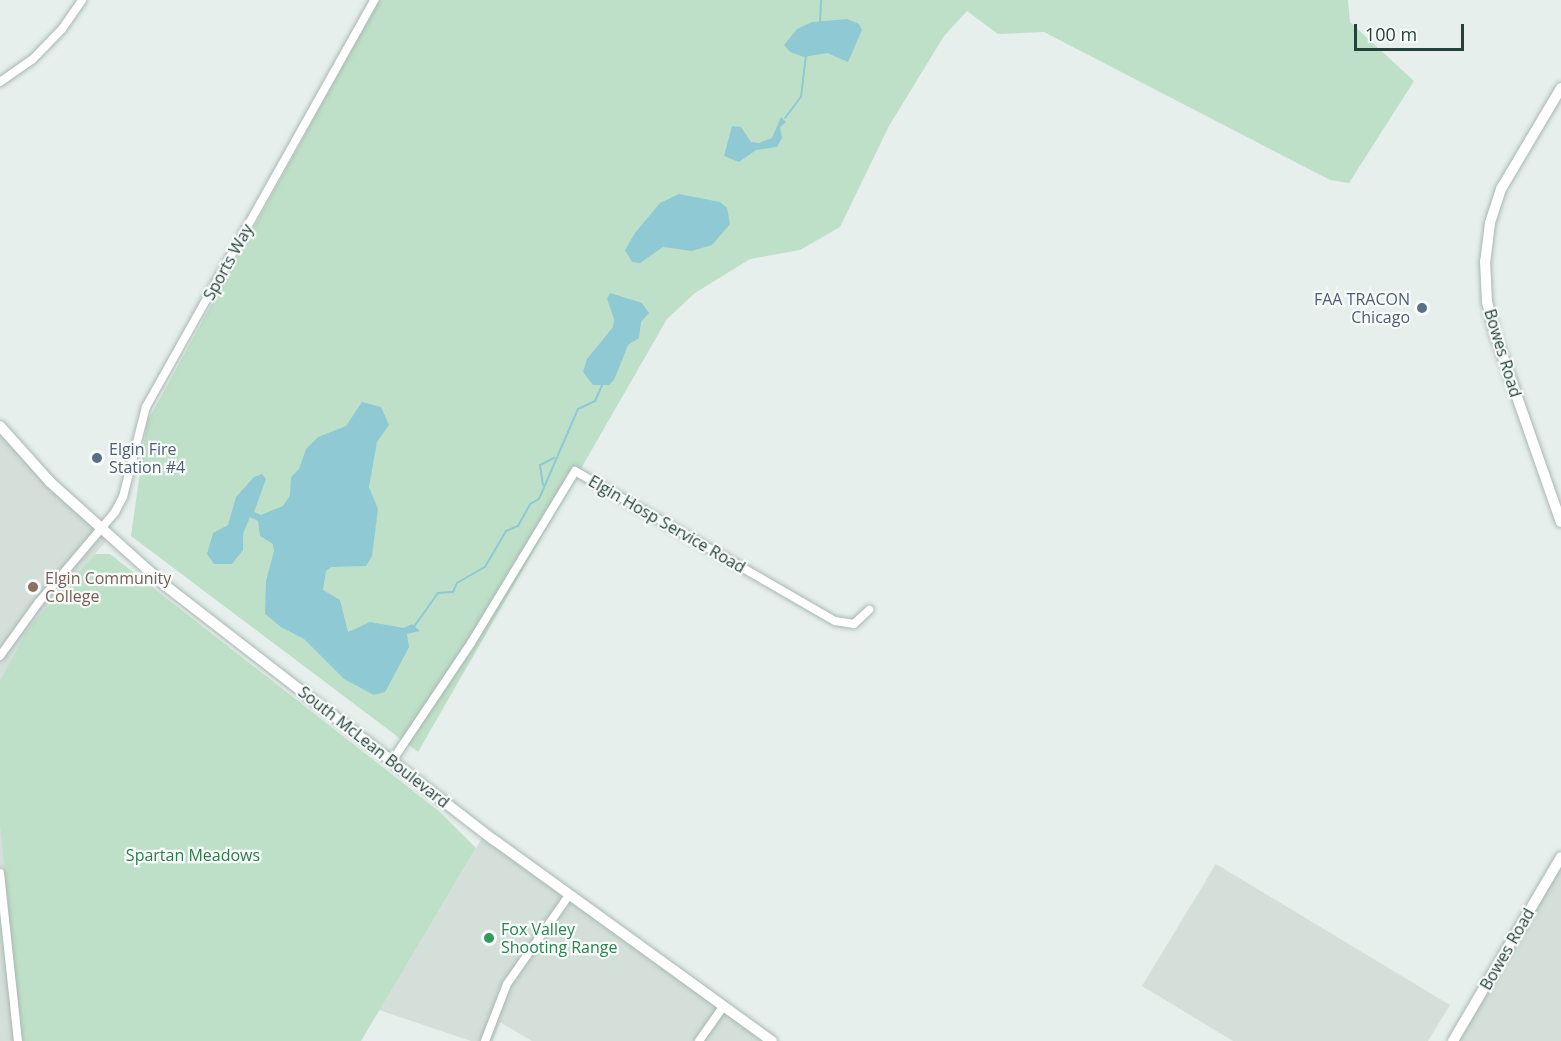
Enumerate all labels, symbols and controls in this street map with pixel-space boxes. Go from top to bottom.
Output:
scale bar [1357,12,1466,50]
text: 100 m [1365,22,1417,46]
street label: Sports Way [199,221,257,303]
place label: FAA TRACON Chicago [1314,289,1410,327]
marker: FAA TRACON Chicago [1415,301,1429,315]
street label: Bowes Road [1480,307,1526,399]
place label: Elgin Fire Station #4 [109,439,185,477]
marker: Elgin Fire Station #4 [90,451,104,465]
street label: Elgin Hosp Service Road [585,471,749,577]
place label: Elgin Community College [45,568,171,606]
marker: Elgin Community College [26,580,40,594]
street label: South McLean Boulevard [295,682,453,812]
park label: Spartan Meadows [126,845,260,865]
street label: Bowes Road [1476,905,1538,993]
place label: Fox Valley Shooting Range [501,919,617,957]
marker: Fox Valley Shooting Range [482,931,496,945]

